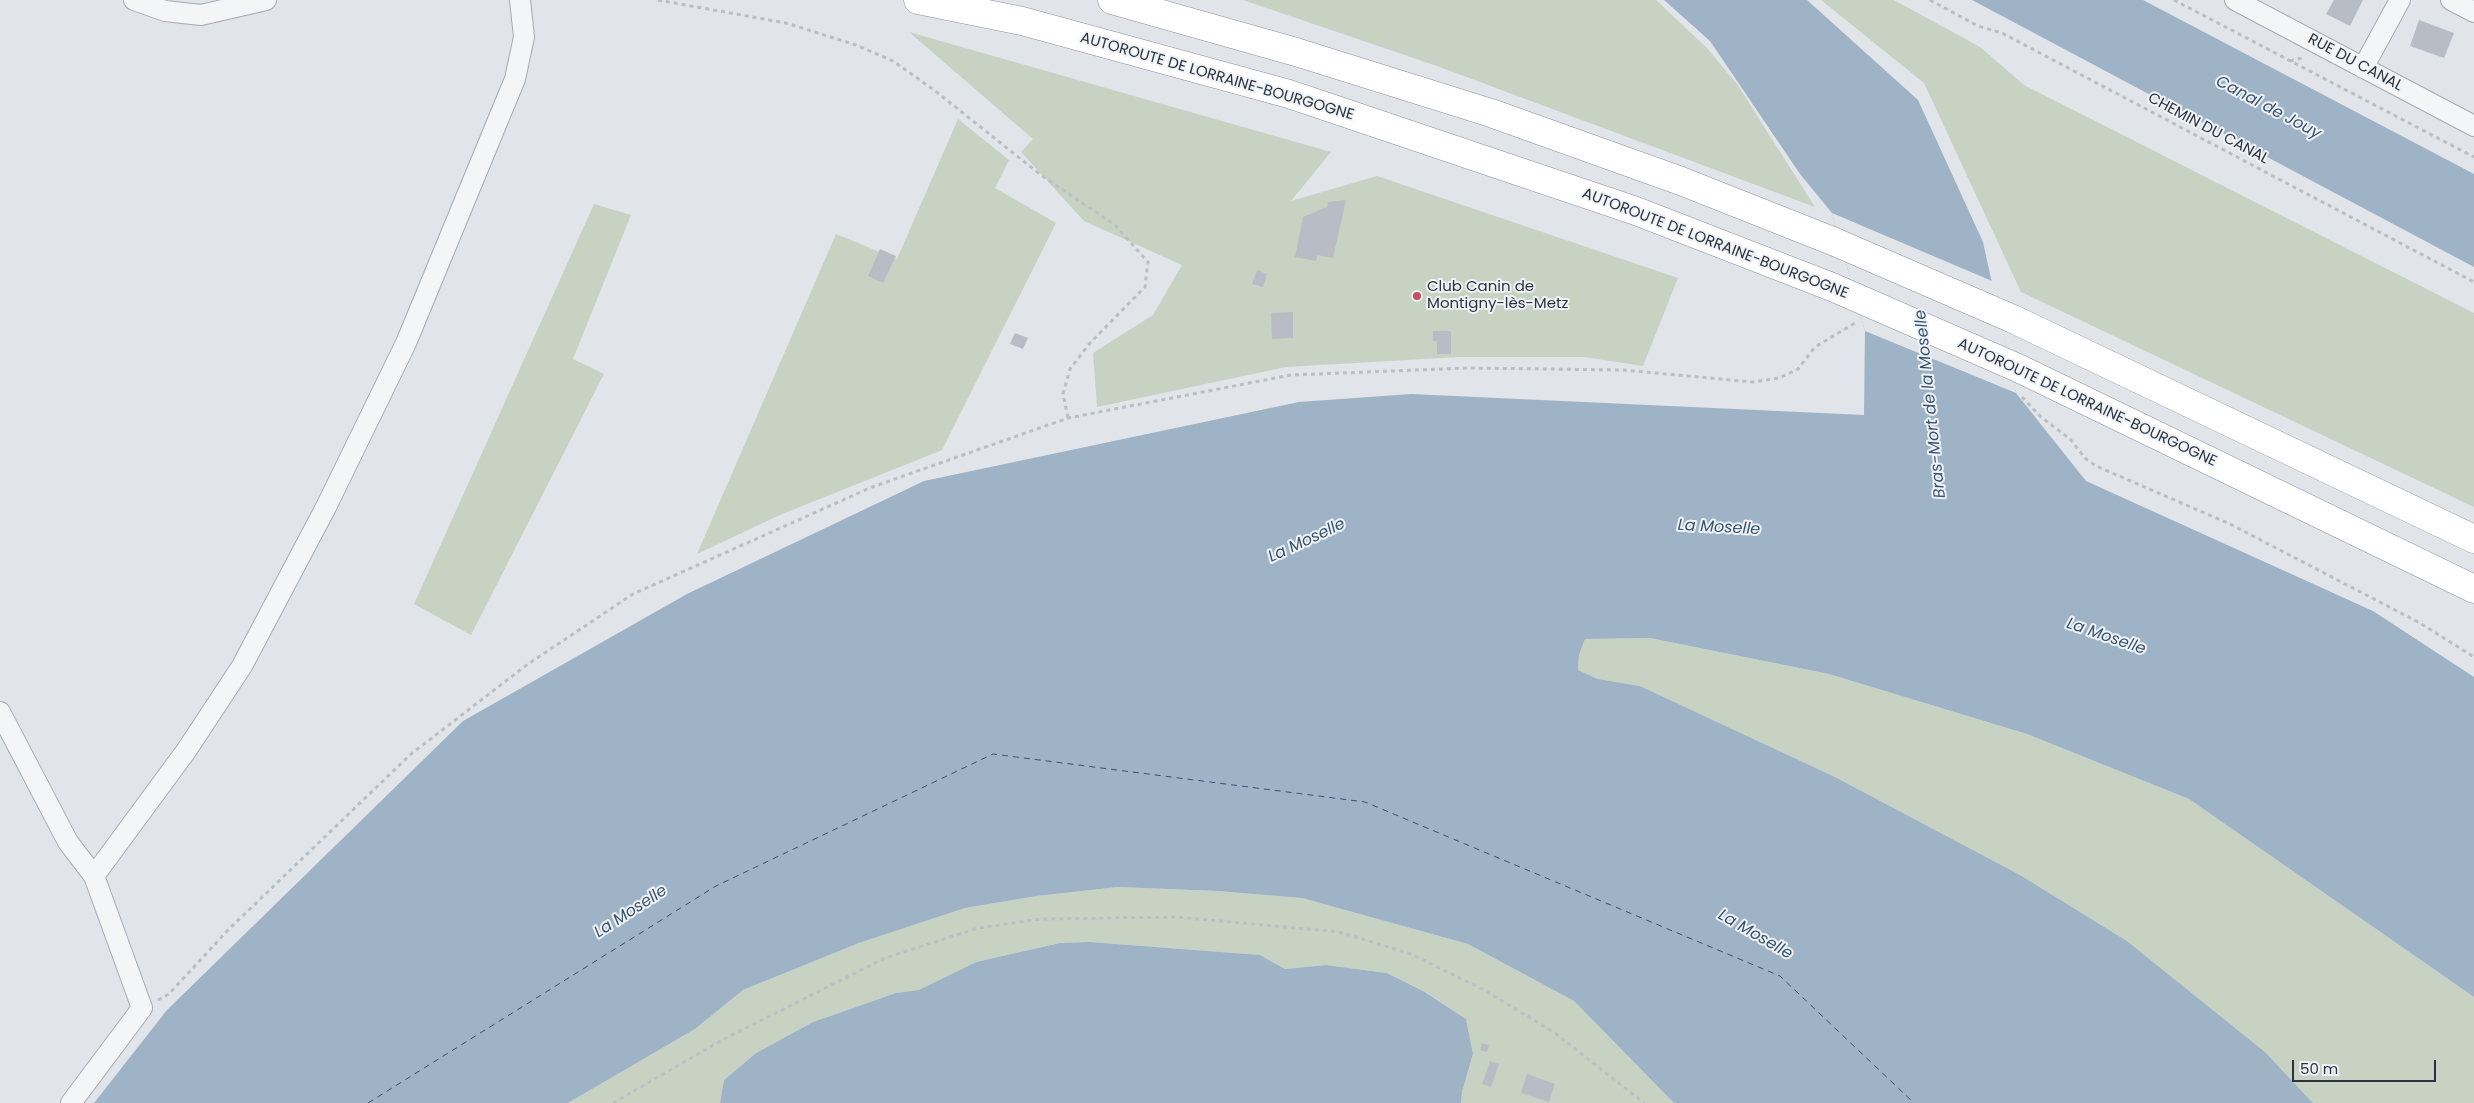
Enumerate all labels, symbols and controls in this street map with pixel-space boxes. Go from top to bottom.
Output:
street label: AUTOROUTE DE LORRAINE-BOURGOGNE [1078,29,1356,125]
street label: RUE DU CANAL [2305,31,2405,95]
water label: Canal de Jouy [2212,72,2324,144]
street label: CHEMIN DU CANAL [2144,90,2272,168]
street label: AUTOROUTE DE LORRAINE-BOURGOGNE [1579,185,1851,303]
place label: Club Canin de Montigny-lès-Metz [1427,278,1568,313]
marker: Club Canin de Montigny-lès-Metz [1411,290,1423,302]
water label: Bras-Mort de la Moselle [1912,309,1950,499]
street label: AUTOROUTE DE LORRAINE-BOURGOGNE [1955,335,2219,471]
water label: La Moselle [1266,515,1348,567]
water label: La Moselle [1677,516,1761,540]
water label: La Moselle [2064,614,2148,660]
water label: La Moselle [591,881,671,943]
water label: La Moselle [1714,906,1796,964]
scale bar [2294,1050,2438,1082]
text: 50 m [2300,1058,2338,1079]

